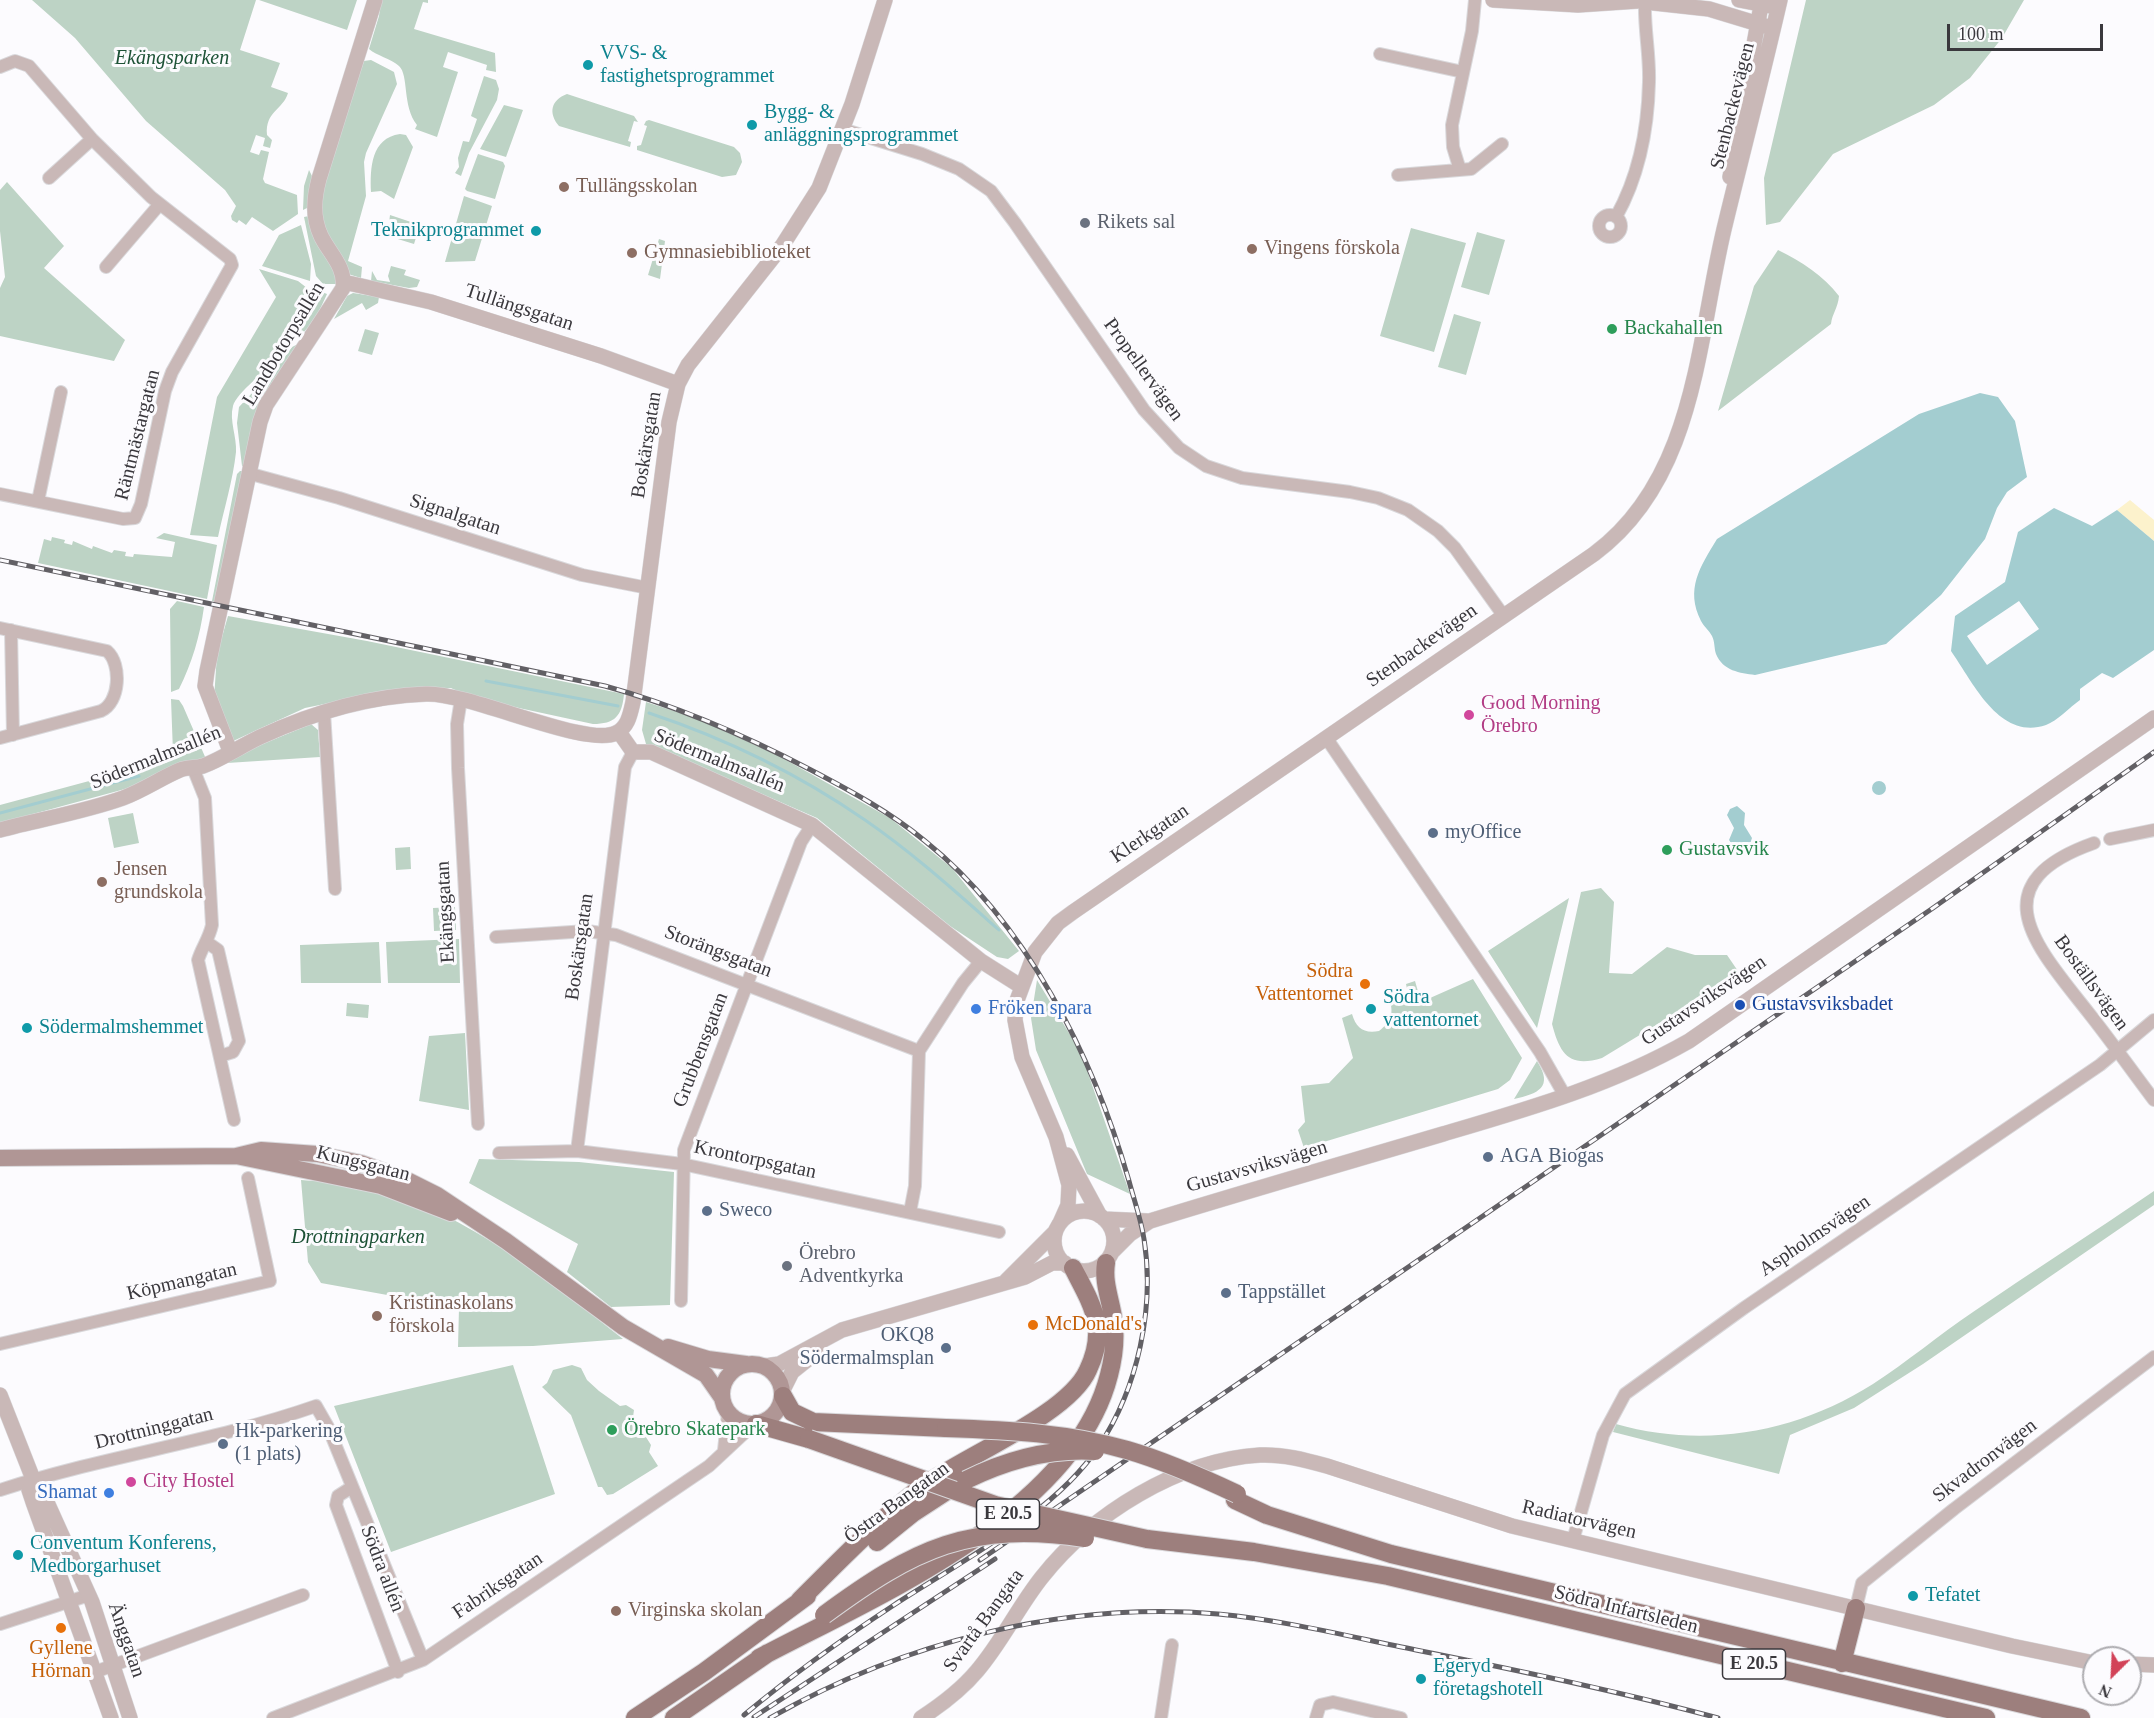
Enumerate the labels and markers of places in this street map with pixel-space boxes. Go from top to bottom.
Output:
place label: VVS- & fastighetsprogrammet [600,42,774,89]
marker: VVS- & fastighetsprogrammet [581,58,595,72]
place label: Bygg- & anläggningsprogrammet [764,101,958,148]
marker: Bygg- & anläggningsprogrammet [745,118,759,132]
place label: Tullängsskolan [576,175,698,199]
marker: Tullängsskolan [557,180,571,194]
place label: Rikets sal [1097,211,1175,235]
marker: Rikets sal [1078,216,1092,230]
place label: Teknikprogrammet [371,219,524,243]
marker: Teknikprogrammet [529,224,543,238]
place label: Vingens förskola [1264,237,1400,261]
place label: Gymnasiebiblioteket [644,241,811,265]
marker: Vingens förskola [1245,242,1259,256]
marker: Gymnasiebiblioteket [625,246,639,260]
place label: Backahallen [1624,317,1723,341]
marker: Backahallen [1605,322,1619,336]
place label: Good Morning Örebro [1481,692,1600,739]
marker: Good Morning Örebro [1462,708,1476,722]
place label: myOffice [1445,821,1521,845]
marker: myOffice [1426,826,1440,840]
place label: Gustavsvik [1679,838,1769,862]
marker: Gustavsvik [1660,843,1674,857]
place label: Jensen grundskola [114,858,203,905]
marker: Jensen grundskola [95,875,109,889]
place label: Södra Vattentornet [1255,960,1353,1007]
marker: Södra Vattentornet [1358,977,1372,991]
place label: Södra vattentornet [1383,986,1479,1033]
place label: Gustavsviksbadet [1752,993,1893,1017]
place label: Fröken spara [988,997,1092,1021]
marker: Gustavsviksbadet [1733,998,1747,1012]
marker: Fröken spara [969,1002,983,1016]
marker: Södra vattentornet [1364,1002,1378,1016]
place label: Södermalmshemmet [39,1016,203,1040]
marker: Södermalmshemmet [20,1021,34,1035]
place label: AGA Biogas [1500,1145,1604,1169]
marker: AGA Biogas [1481,1150,1495,1164]
place label: Sweco [719,1199,772,1223]
marker: Sweco [700,1204,714,1218]
place label: Örebro Adventkyrka [799,1242,903,1289]
marker: Örebro Adventkyrka [780,1259,794,1273]
place label: Tappstället [1238,1281,1325,1305]
marker: Tappstället [1219,1286,1233,1300]
place label: Kristinaskolans förskola [389,1292,513,1339]
marker: Kristinaskolans förskola [370,1309,384,1323]
place label: McDonald's [1045,1313,1142,1337]
marker: McDonald's [1026,1318,1040,1332]
place label: OKQ8 Södermalmsplan [800,1324,934,1371]
marker: OKQ8 Södermalmsplan [939,1341,953,1355]
place label: Örebro Skatepark [624,1418,766,1442]
place label: Hk-parkering (1 plats) [235,1420,343,1467]
marker: Örebro Skatepark [605,1423,619,1437]
marker: Hk-parkering (1 plats) [216,1437,230,1451]
place label: City Hostel [143,1470,235,1494]
marker: City Hostel [124,1475,138,1489]
place label: Shamat [37,1481,97,1505]
marker: Shamat [102,1486,116,1500]
place label: Conventum Konferens, Medborgarhuset [30,1532,217,1579]
marker: Conventum Konferens, Medborgarhuset [11,1548,25,1562]
place label: Tefatet [1925,1584,1980,1608]
marker: Tefatet [1906,1589,1920,1603]
place label: Virginska skolan [628,1599,763,1623]
marker: Virginska skolan [609,1604,623,1618]
marker: Gyllene Hörnan [54,1621,68,1635]
place label: Gyllene Hörnan [29,1637,93,1684]
place label: Egeryd företagshotell [1433,1655,1543,1702]
marker: Egeryd företagshotell [1414,1672,1428,1686]

